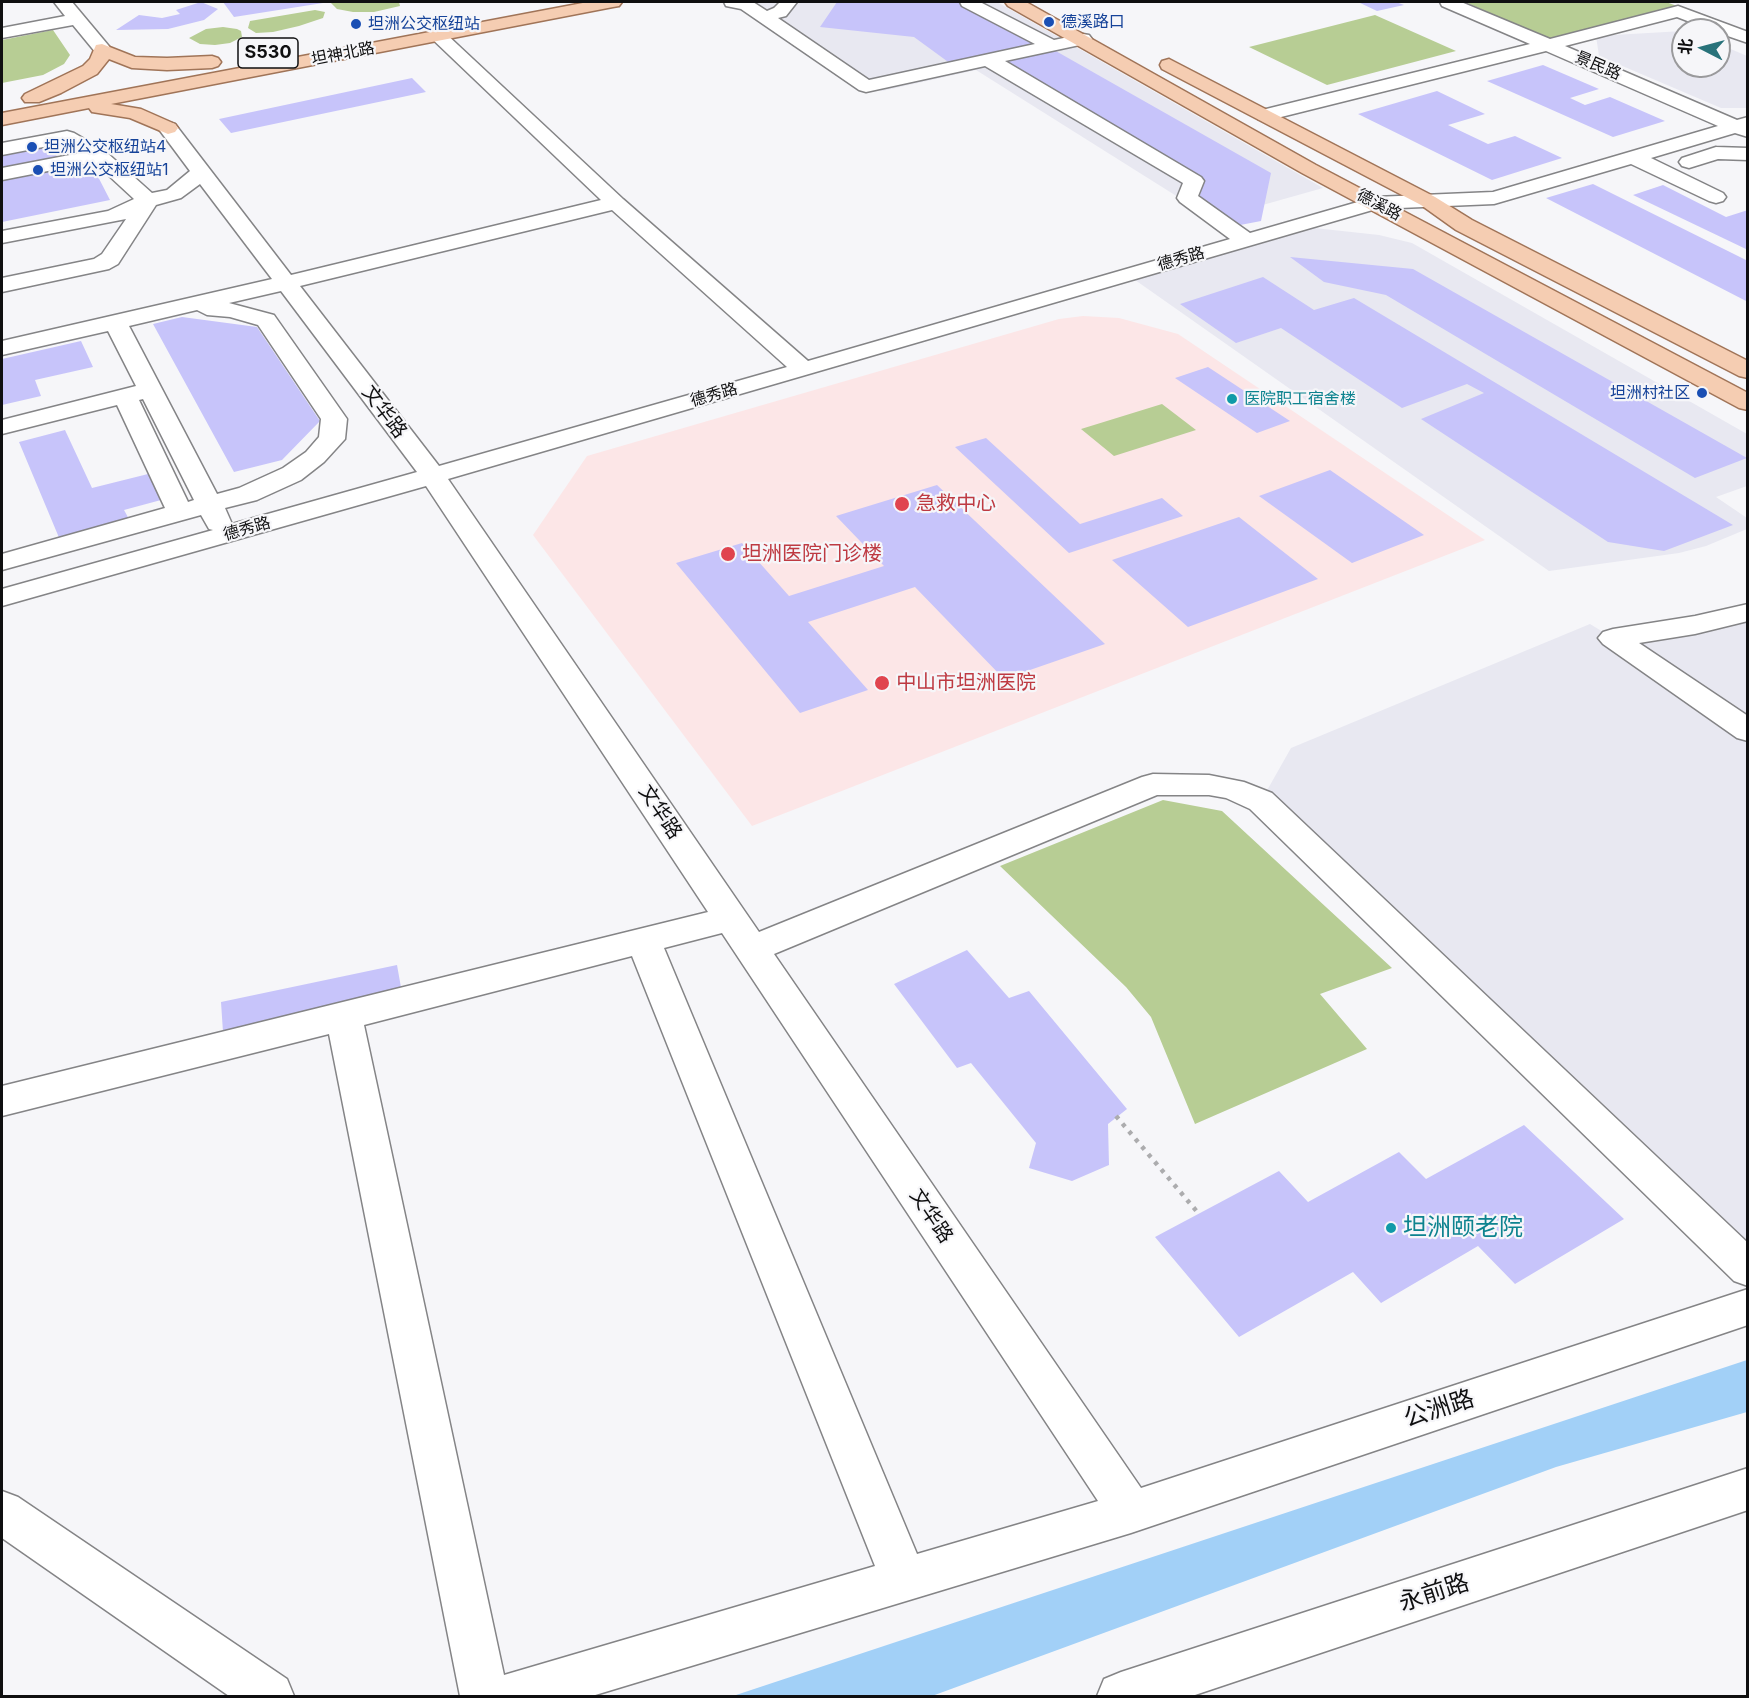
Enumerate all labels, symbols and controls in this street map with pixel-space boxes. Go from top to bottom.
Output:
place label: 德溪路口 [1061,12,1125,32]
place label: 坦洲公交枢纽站 [368,14,480,34]
marker: 德溪路口 [1042,15,1056,29]
marker: 坦洲公交枢纽站 [349,17,363,31]
north arrow [1671,18,1731,78]
text: 北 [1674,37,1696,55]
road number: S530 [238,38,298,68]
street label: 坦神北路 [310,38,376,70]
street label: 景民路 [1572,48,1624,84]
place label: 坦洲公交枢纽站4 [44,137,166,157]
marker: 坦洲公交枢纽站4 [25,140,39,154]
place label: 坦洲公交枢纽站1 [50,160,169,180]
marker: 坦洲公交枢纽站1 [31,163,45,177]
street label: 德溪路 [1353,185,1405,225]
street label: 德秀路 [1155,243,1207,275]
street label: 德秀路 [688,379,740,411]
street label: 文华路 [356,381,412,443]
place label: 坦洲村社区 [1610,383,1690,403]
marker: 坦洲村社区 [1695,386,1709,400]
place label: 医院职工宿舍楼 [1244,389,1356,409]
marker: 医院职工宿舍楼 [1225,392,1239,406]
place label: 急救中心 [916,492,996,516]
marker: 急救中心 [893,495,911,513]
street label: 德秀路 [221,513,273,545]
place label: 坦洲医院门诊楼 [742,542,882,566]
marker: 坦洲医院门诊楼 [719,545,737,563]
place label: 中山市坦洲医院 [896,671,1036,695]
marker: 中山市坦洲医院 [873,674,891,692]
street label: 文华路 [633,780,687,844]
street label: 文华路 [904,1184,958,1248]
place label: 坦洲颐老院 [1403,1214,1523,1242]
marker: 坦洲颐老院 [1384,1221,1398,1235]
street label: 公洲路 [1400,1384,1478,1434]
street label: 永前路 [1395,1568,1473,1618]

